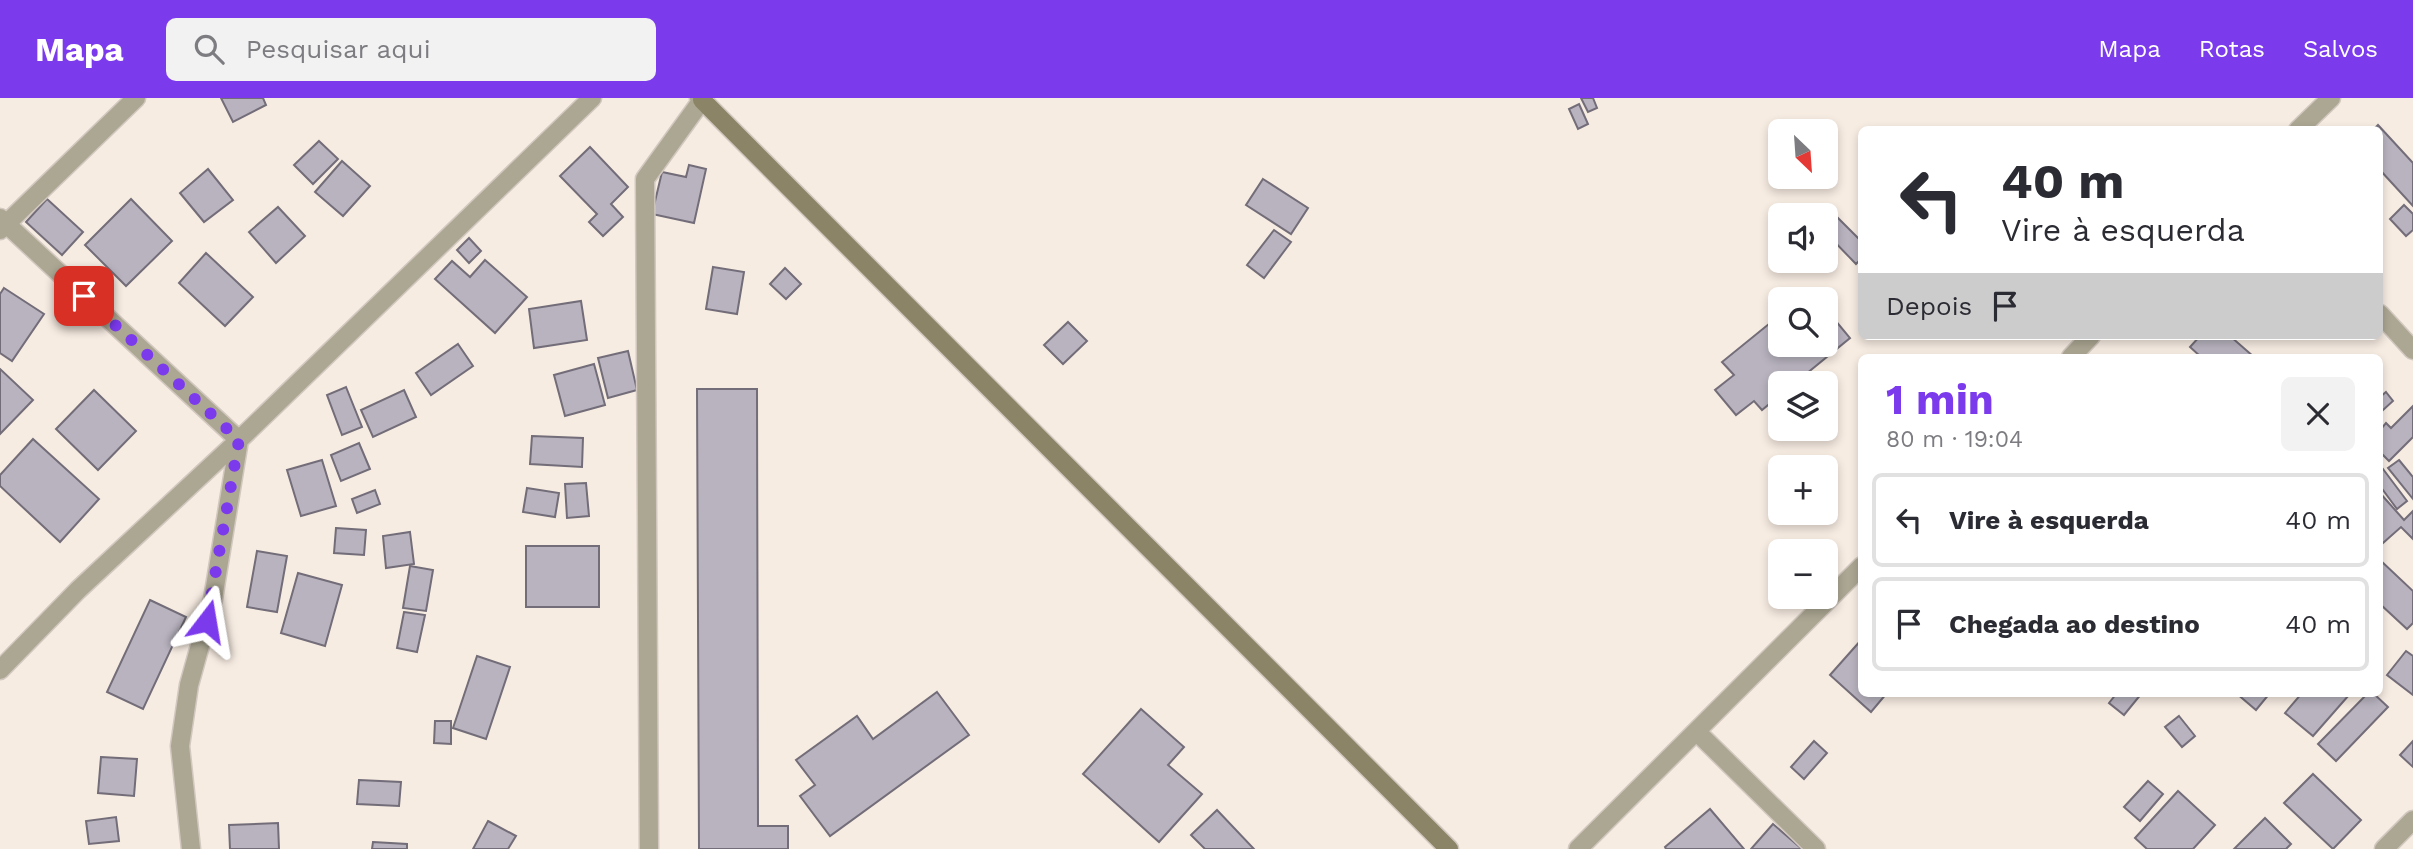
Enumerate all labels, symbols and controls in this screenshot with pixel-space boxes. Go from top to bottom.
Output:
search box [166,18,656,81]
text: Mapa [35,30,124,69]
icon: search [190,30,228,68]
text: Pesquisar aqui [246,34,431,64]
text: Mapa [2098,35,2161,63]
text: Rotas [2199,35,2265,63]
text: Salvos [2303,35,2378,63]
north arrow [1768,119,1838,189]
map controls [1768,119,1838,609]
text: 40 m [2001,152,2124,210]
icon: left [1886,154,1977,245]
button: sound [1768,203,1838,273]
text: Vire à esquerda [2001,211,2245,249]
pin [54,266,114,326]
icon: arrive [65,277,103,315]
button: search [1768,287,1838,357]
icon: arrive [1986,287,2024,325]
text: Depois [1886,291,1972,321]
button: layers [1768,371,1838,441]
text: 1 min [1886,375,1994,424]
button: close [2281,377,2355,451]
text: 80 m · 19:04 [1886,426,2023,453]
button: + [1768,455,1838,525]
icon: left [1890,501,1928,539]
text: Vire à esquerda [1949,505,2149,535]
text: 40 m [2285,505,2351,535]
button: − [1768,539,1838,609]
position arrow [170,584,244,658]
icon: arrive [1890,605,1928,643]
text: Chegada ao destino [1949,609,2200,639]
text: 40 m [2285,609,2351,639]

